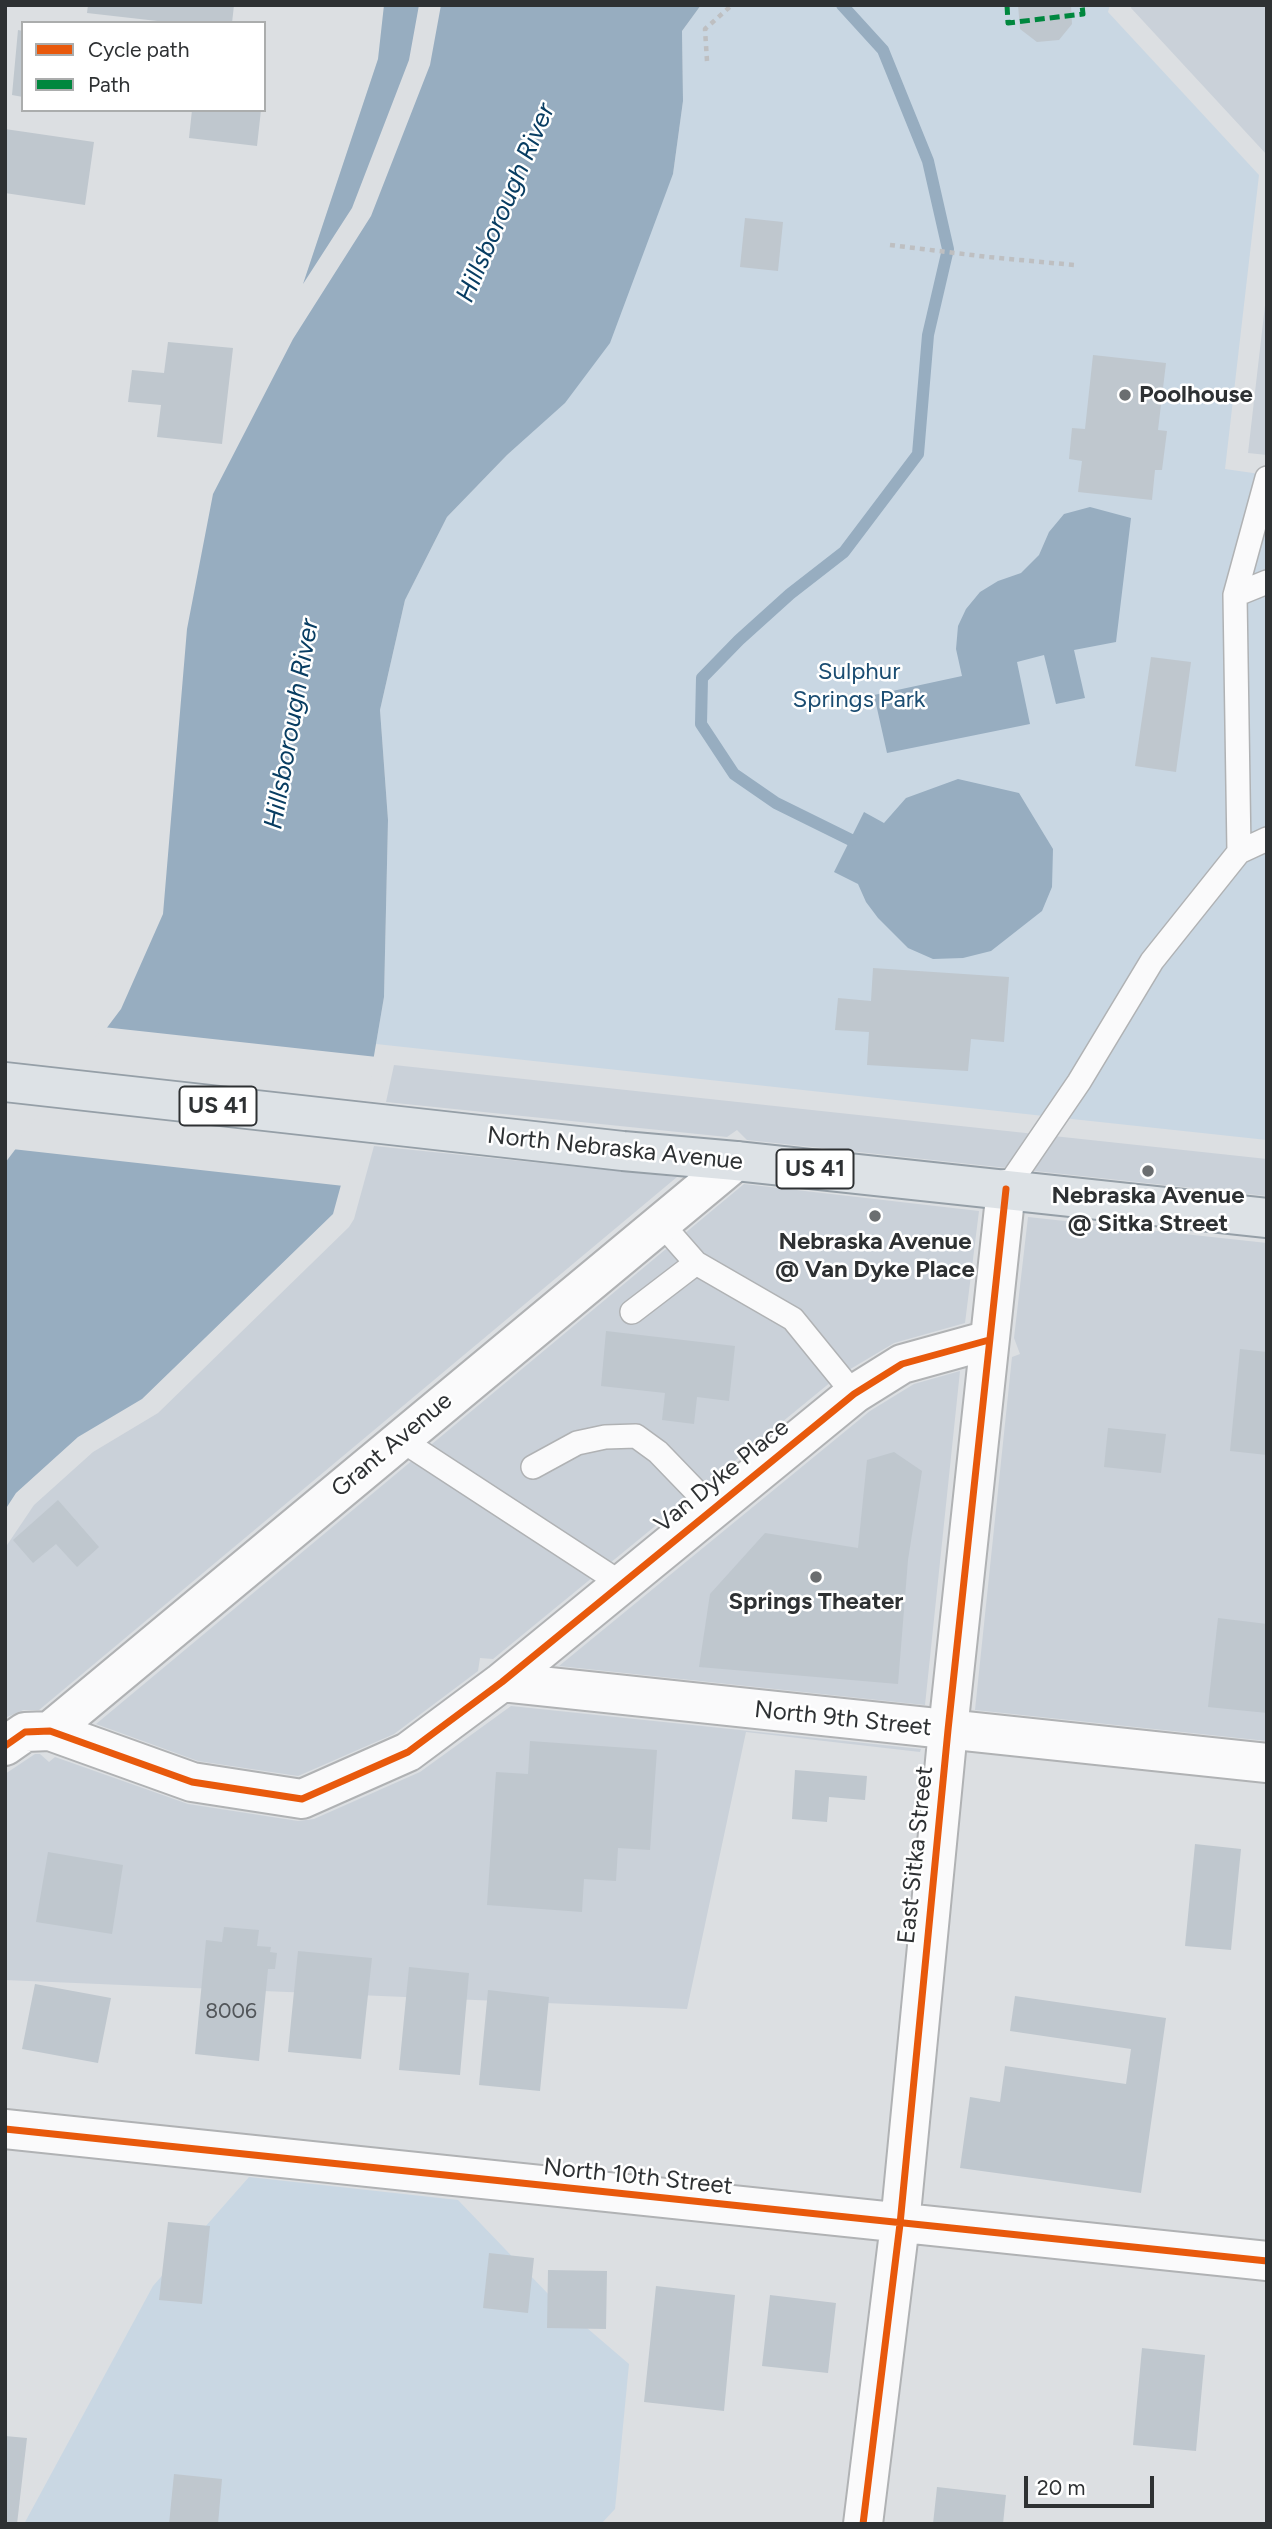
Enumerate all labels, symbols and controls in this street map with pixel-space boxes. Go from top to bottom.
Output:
legend [21,21,266,112]
text: Cycle path [88,37,189,62]
text: Path [88,72,130,97]
water label: Hillsborough River [450,99,562,307]
place label: Poolhouse [1139,381,1253,409]
marker: Poolhouse [1117,387,1133,403]
water label: Hillsborough River [258,616,326,832]
park label: Sulphur Springs Park [793,658,925,714]
road number: US 41 [180,1086,256,1126]
street label: North Nebraska Avenue [486,1121,744,1177]
road number: US 41 [776,1150,854,1188]
marker: Nebraska Avenue @ Sitka Street [1140,1163,1156,1179]
place label: Nebraska Avenue @ Sitka Street [1052,1182,1244,1238]
marker: Nebraska Avenue @ Van Dyke Place [867,1208,883,1224]
place label: Nebraska Avenue @ Van Dyke Place [775,1228,975,1284]
street label: Grant Avenue [326,1386,458,1504]
street label: Van Dyke Place [649,1413,795,1539]
marker: Springs Theater [808,1569,824,1585]
place label: Springs Theater [729,1588,903,1616]
street label: North 9th Street [753,1695,933,1743]
street label: East Sitka Street [892,1765,940,1945]
house number: 8006 [205,1999,257,2025]
street label: North 10th Street [542,2153,734,2201]
scale bar [1027,2462,1156,2506]
text: 20 m [1037,2475,1085,2500]

